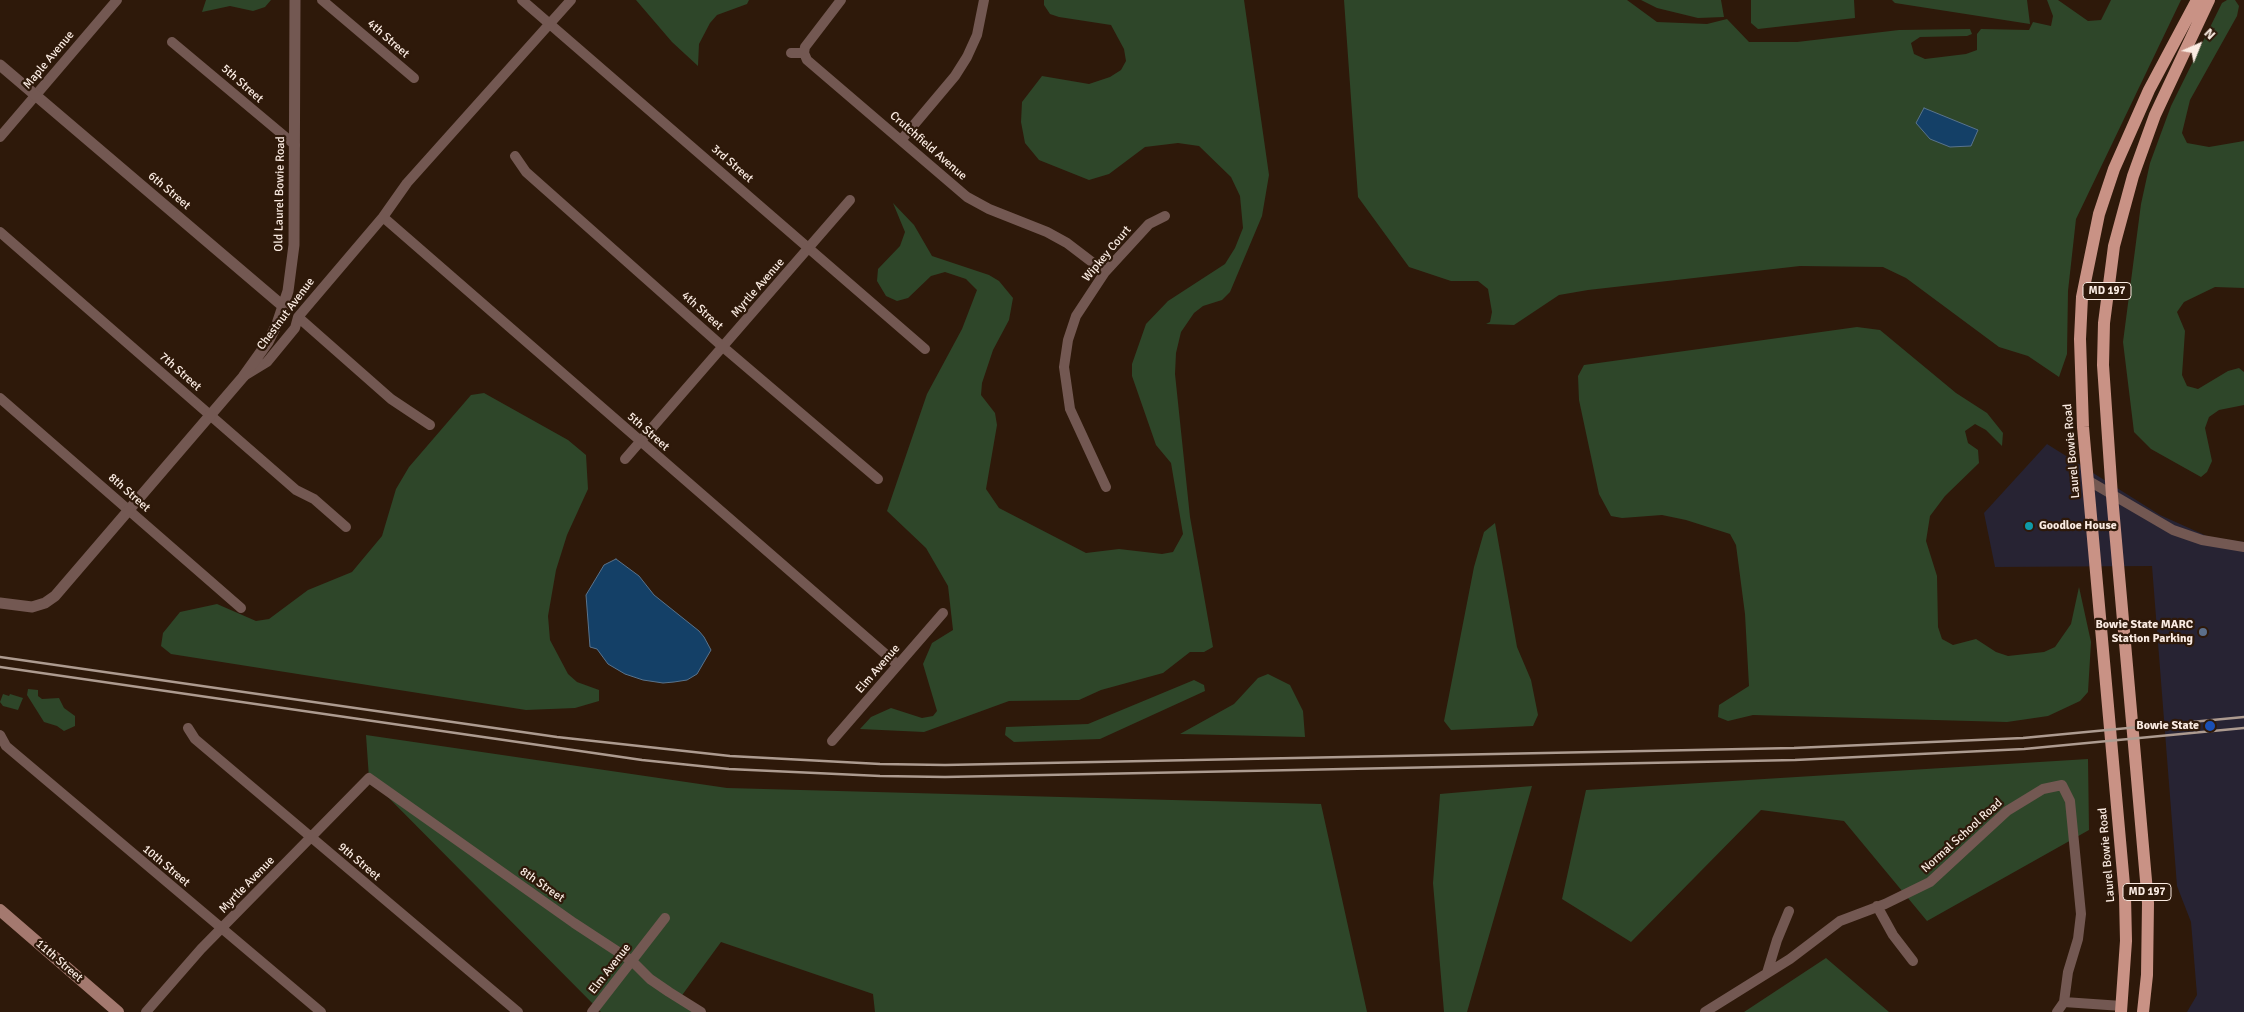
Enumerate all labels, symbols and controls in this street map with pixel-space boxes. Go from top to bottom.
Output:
street label: 4th Street [364,17,412,61]
north arrow [2174,20,2224,70]
text: N [2200,24,2219,43]
street label: Maple Avenue [20,28,78,92]
street label: 5th Street [218,62,266,106]
street label: Crutchfield Avenue [886,109,970,183]
street label: Old Laurel Bowie Road [272,136,288,252]
street label: 3rd Street [708,142,756,186]
street label: 6th Street [145,169,193,213]
street label: Wipkey Court [1079,223,1135,285]
street label: Myrtle Avenue [728,255,788,321]
street label: Chestnut Avenue [254,275,318,353]
road number: MD 197 [2083,282,2131,300]
street label: 4th Street [678,289,726,333]
street label: 7th Street [156,350,204,394]
street label: Laurel Bowie Road [2061,403,2083,499]
street label: 5th Street [624,410,672,454]
street label: 8th Street [105,471,153,515]
place label: Goodloe House [2039,519,2117,533]
marker: Goodloe House [2023,520,2035,532]
place label: Bowie State MARC Station Parking [2095,618,2193,646]
marker: Bowie State MARC Station Parking [2197,626,2209,638]
street label: Elm Avenue [853,642,903,696]
place label: Bowie State [2136,719,2199,733]
marker: Bowie State [2203,719,2217,733]
street label: Normal School Road [1919,796,2005,876]
street label: Laurel Bowie Road [2096,807,2118,903]
street label: 9th Street [335,840,383,884]
street label: 10th Street [139,842,193,890]
street label: Myrtle Avenue [216,853,278,917]
street label: 8th Street [517,864,567,906]
road number: MD 197 [2123,884,2171,900]
street label: 11th Street [33,937,85,985]
street label: Elm Avenue [586,941,634,997]

